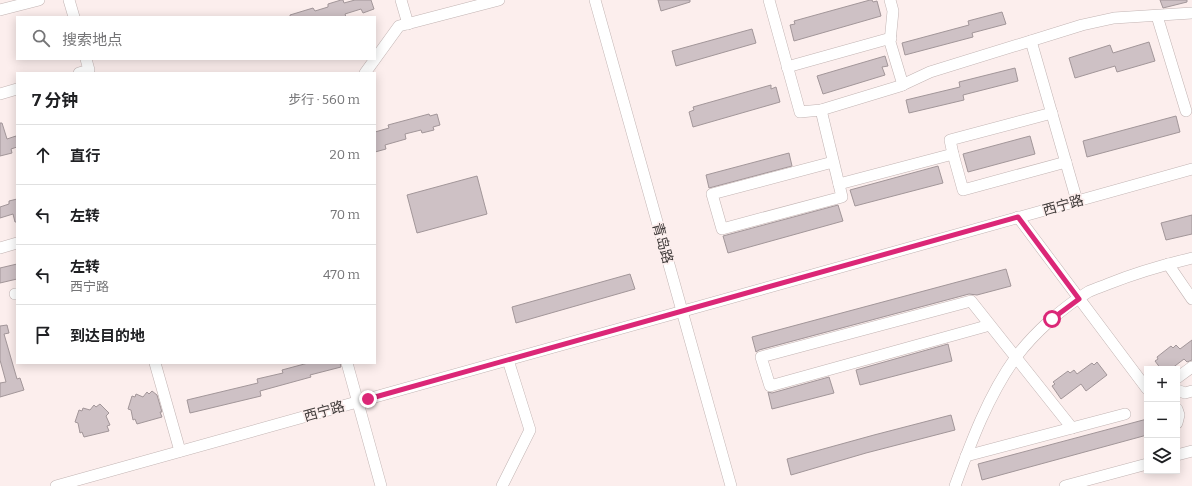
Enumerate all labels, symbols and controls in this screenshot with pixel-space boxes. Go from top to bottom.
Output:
search box [16,16,376,60]
icon: search [30,27,52,49]
text: 搜索地点 [62,31,122,49]
text: 7 分钟 [32,90,78,111]
text: 步行 · 560 m [288,92,360,107]
icon: ahead [32,144,54,166]
text: 直行 [70,147,100,165]
text: 20 m [330,147,360,162]
street label: 西宁路 [1041,192,1086,219]
icon: left [32,204,54,226]
text: 左转 [70,207,100,225]
text: 70 m [330,207,360,222]
street label: 青岛路 [649,221,676,266]
text: 左转 [70,258,100,276]
icon: left [32,264,54,286]
text: 470 m [323,267,360,282]
text: 西宁路 [70,279,109,294]
route start [1043,310,1061,328]
icon: arrive [32,324,54,346]
text: 到达目的地 [70,327,145,345]
map controls [1144,366,1180,474]
button: + [1144,366,1180,402]
route end [359,390,377,408]
street label: 西宁路 [302,398,347,425]
button: − [1144,402,1180,438]
button: layers [1144,438,1180,474]

